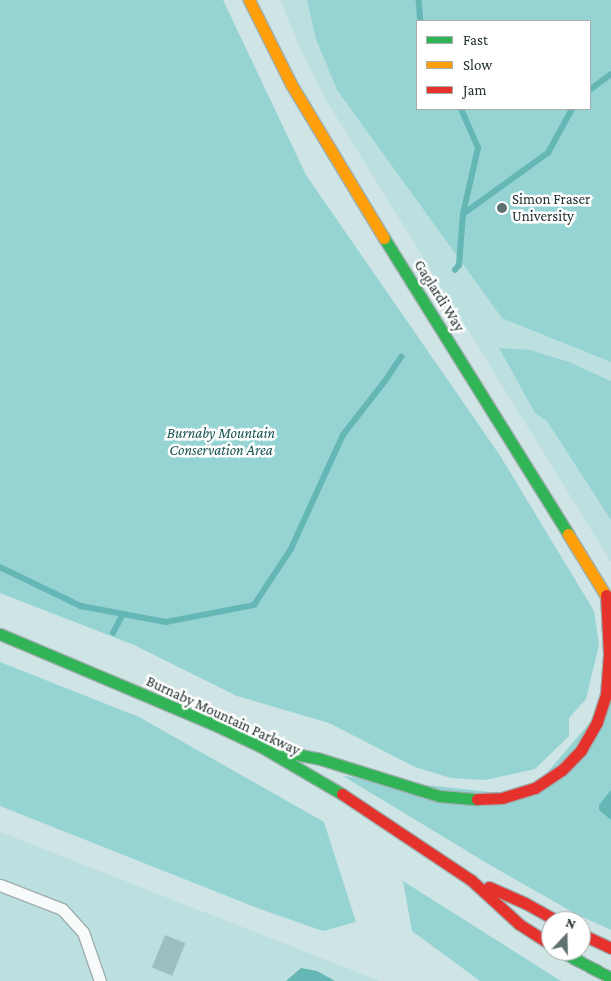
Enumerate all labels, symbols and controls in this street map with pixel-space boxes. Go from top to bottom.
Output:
legend [416,20,591,110]
text: Fast [463,32,488,48]
text: Slow [463,57,492,73]
text: Jam [463,82,486,98]
place label: Simon Fraser University [512,190,590,225]
marker: Simon Fraser University [496,202,508,214]
street label: Gaglardi Way [410,257,468,335]
park label: Burnaby Mountain Conservation Area [167,424,275,459]
street label: Burnaby Mountain Parkway [143,672,303,760]
north arrow [541,911,591,961]
text: N [564,914,578,932]

